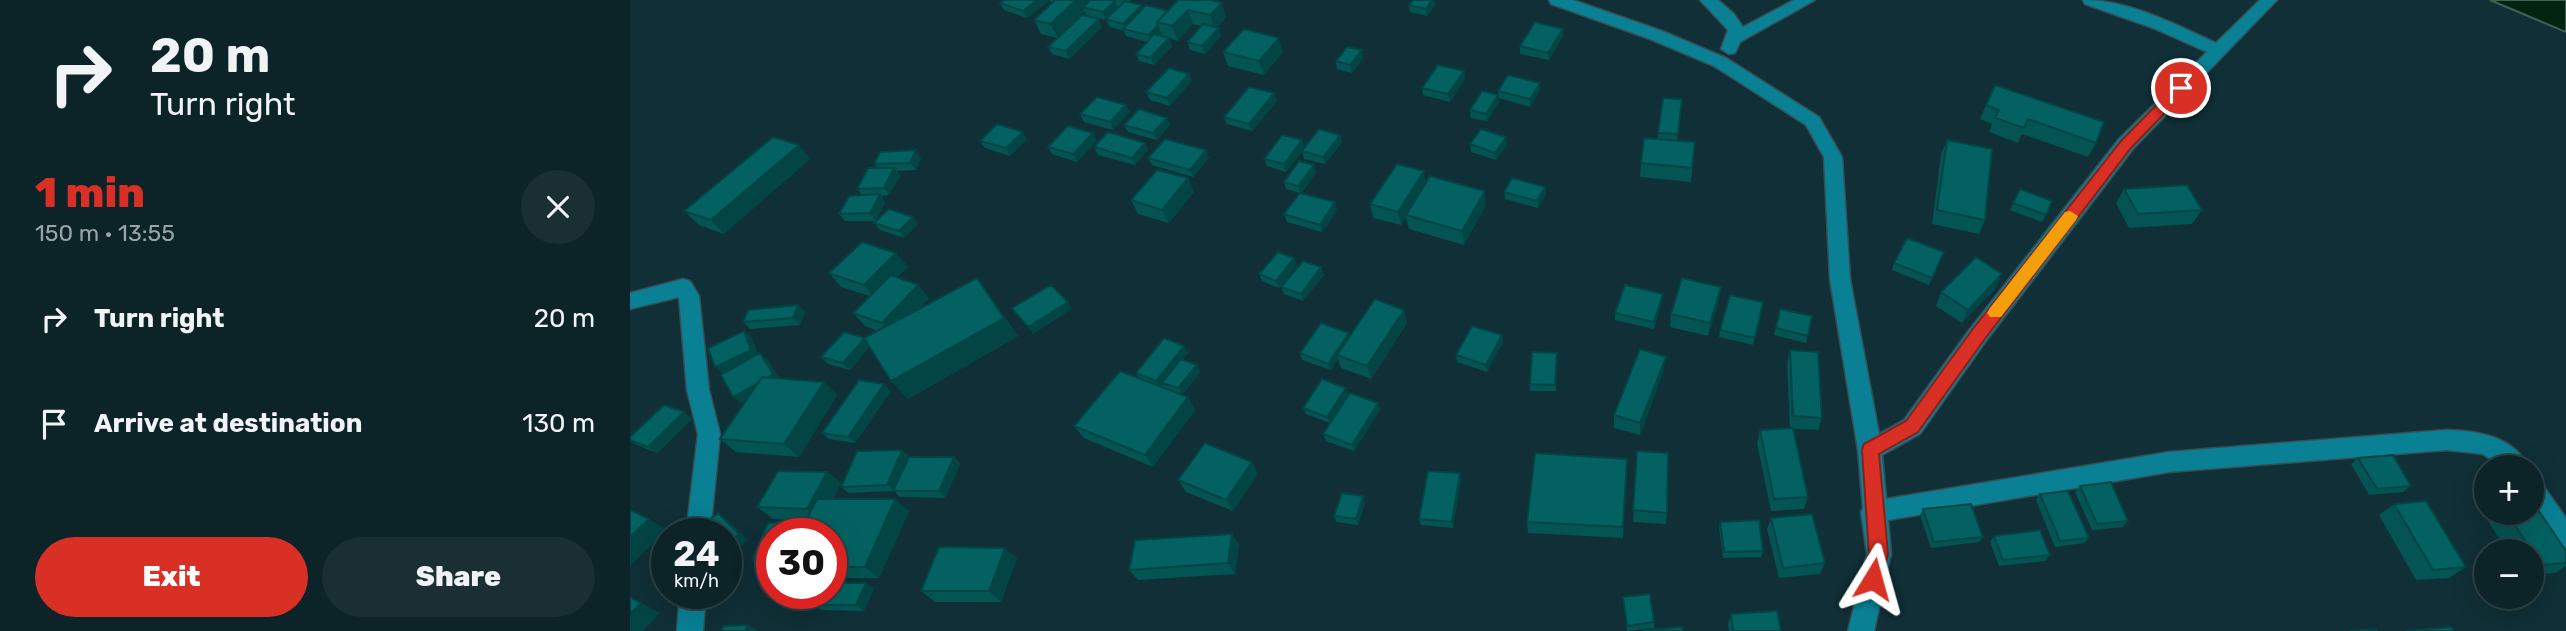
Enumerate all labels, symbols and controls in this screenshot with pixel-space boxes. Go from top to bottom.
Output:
text: 20 m [150,26,271,84]
icon: right [35,28,126,119]
pin [2151,58,2211,118]
icon: arrive [2162,69,2200,107]
text: Turn right [150,85,295,123]
text: 1 min [35,168,145,218]
button: close [521,170,595,244]
text: 150 m · 13:55 [35,219,175,247]
icon: right [35,300,73,338]
text: Turn right [94,303,224,334]
text: 20 m [534,303,595,334]
icon: arrive [35,405,73,443]
text: Arrive at destination [94,408,362,439]
text: 130 m [522,408,595,439]
map controls [2474,455,2544,609]
button: + [2474,455,2544,525]
speed limit sign: 30 [756,518,847,609]
text: 24 [673,533,720,575]
button: Exit [35,537,308,617]
button: Share [322,537,595,617]
button: − [2474,539,2544,609]
position arrow [1836,542,1910,616]
text: km/h [674,570,719,592]

